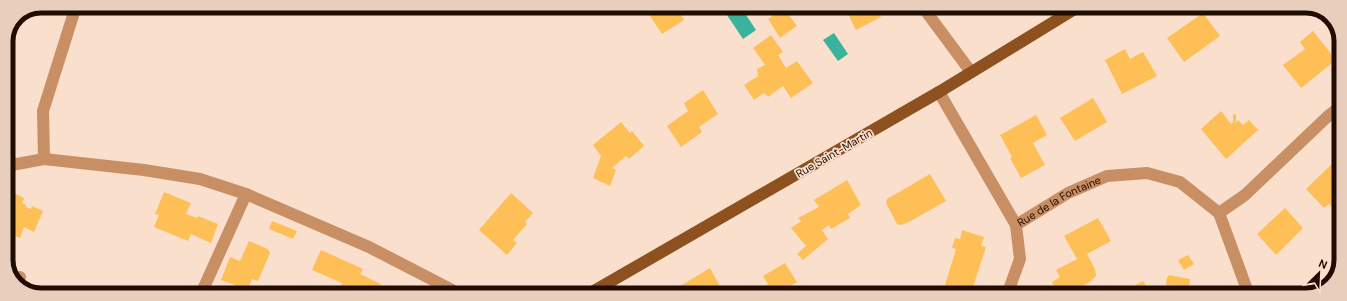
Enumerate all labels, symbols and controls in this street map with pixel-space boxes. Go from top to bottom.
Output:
street label: Rue Saint-Martin [793,125,875,181]
street label: Rue de la Fontaine [1014,173,1103,230]
north arrow [1299,253,1339,293]
text: N [1317,256,1330,272]

